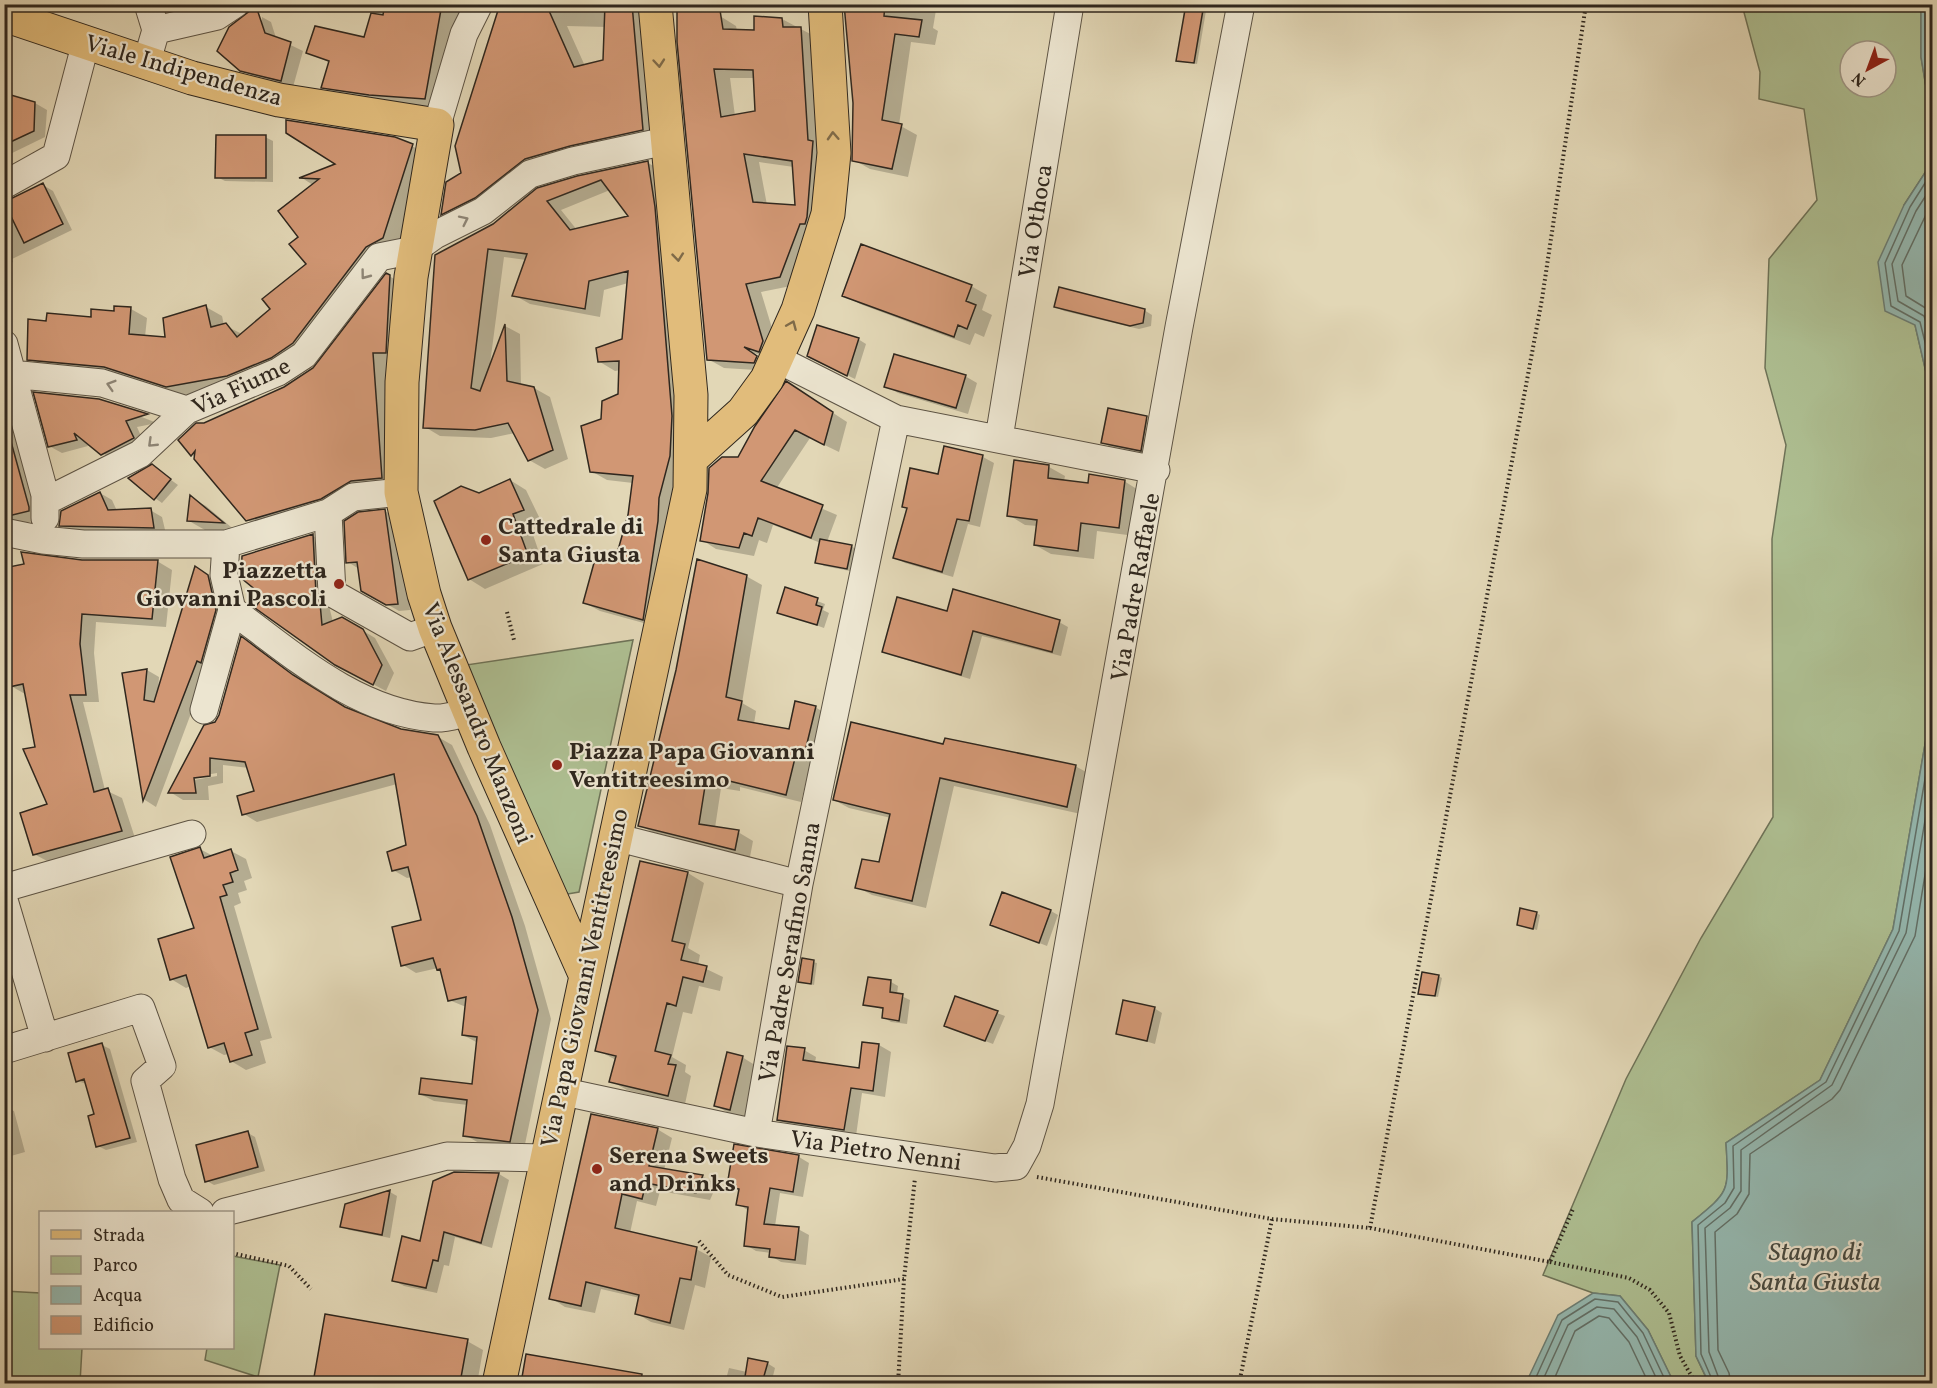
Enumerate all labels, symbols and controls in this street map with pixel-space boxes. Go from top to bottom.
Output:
street label: Viale Indipendenza [81,27,286,116]
north arrow [1838,39,1898,99]
one-way arrow [653,58,666,67]
text: N [1848,66,1871,91]
one-way arrow [826,131,839,140]
street label: Via Othoca [1011,162,1063,281]
one-way arrow [458,216,469,228]
one-way arrow [671,252,683,261]
one-way arrow [361,269,372,280]
one-way arrow [785,320,797,331]
street label: Via Fiume [187,350,297,425]
one-way arrow [106,380,117,393]
one-way arrow [148,436,159,447]
street label: Via Padre Raffaele [1104,490,1170,684]
place label: Cattedrale di Santa Giusta [498,511,644,573]
marker: Cattedrale di Santa Giusta [479,533,493,547]
place label: Piazzetta Giovanni Pascoli [136,555,327,617]
marker: Piazzetta Giovanni Pascoli [332,577,346,591]
street label: Via Alessandro Manzoni [412,598,540,850]
place label: Piazza Papa Giovanni Ventitreesimo [569,736,815,798]
marker: Piazza Papa Giovanni Ventitreesimo [550,758,564,772]
street label: Via Papa Giovanni Ventitreesimo [533,806,639,1151]
street label: Via Padre Serafino Sanna [751,819,831,1085]
street label: Via Pietro Nenni [788,1123,964,1181]
place label: Serena Sweets and Drinks [609,1140,769,1202]
marker: Serena Sweets and Drinks [590,1162,604,1176]
legend [39,1211,234,1349]
text: Strada [93,1224,145,1249]
water label: Stagno di Santa Giusta [1750,1235,1880,1301]
text: Parco [93,1254,138,1279]
text: Acqua [93,1284,142,1309]
text: Edificio [93,1314,154,1339]

